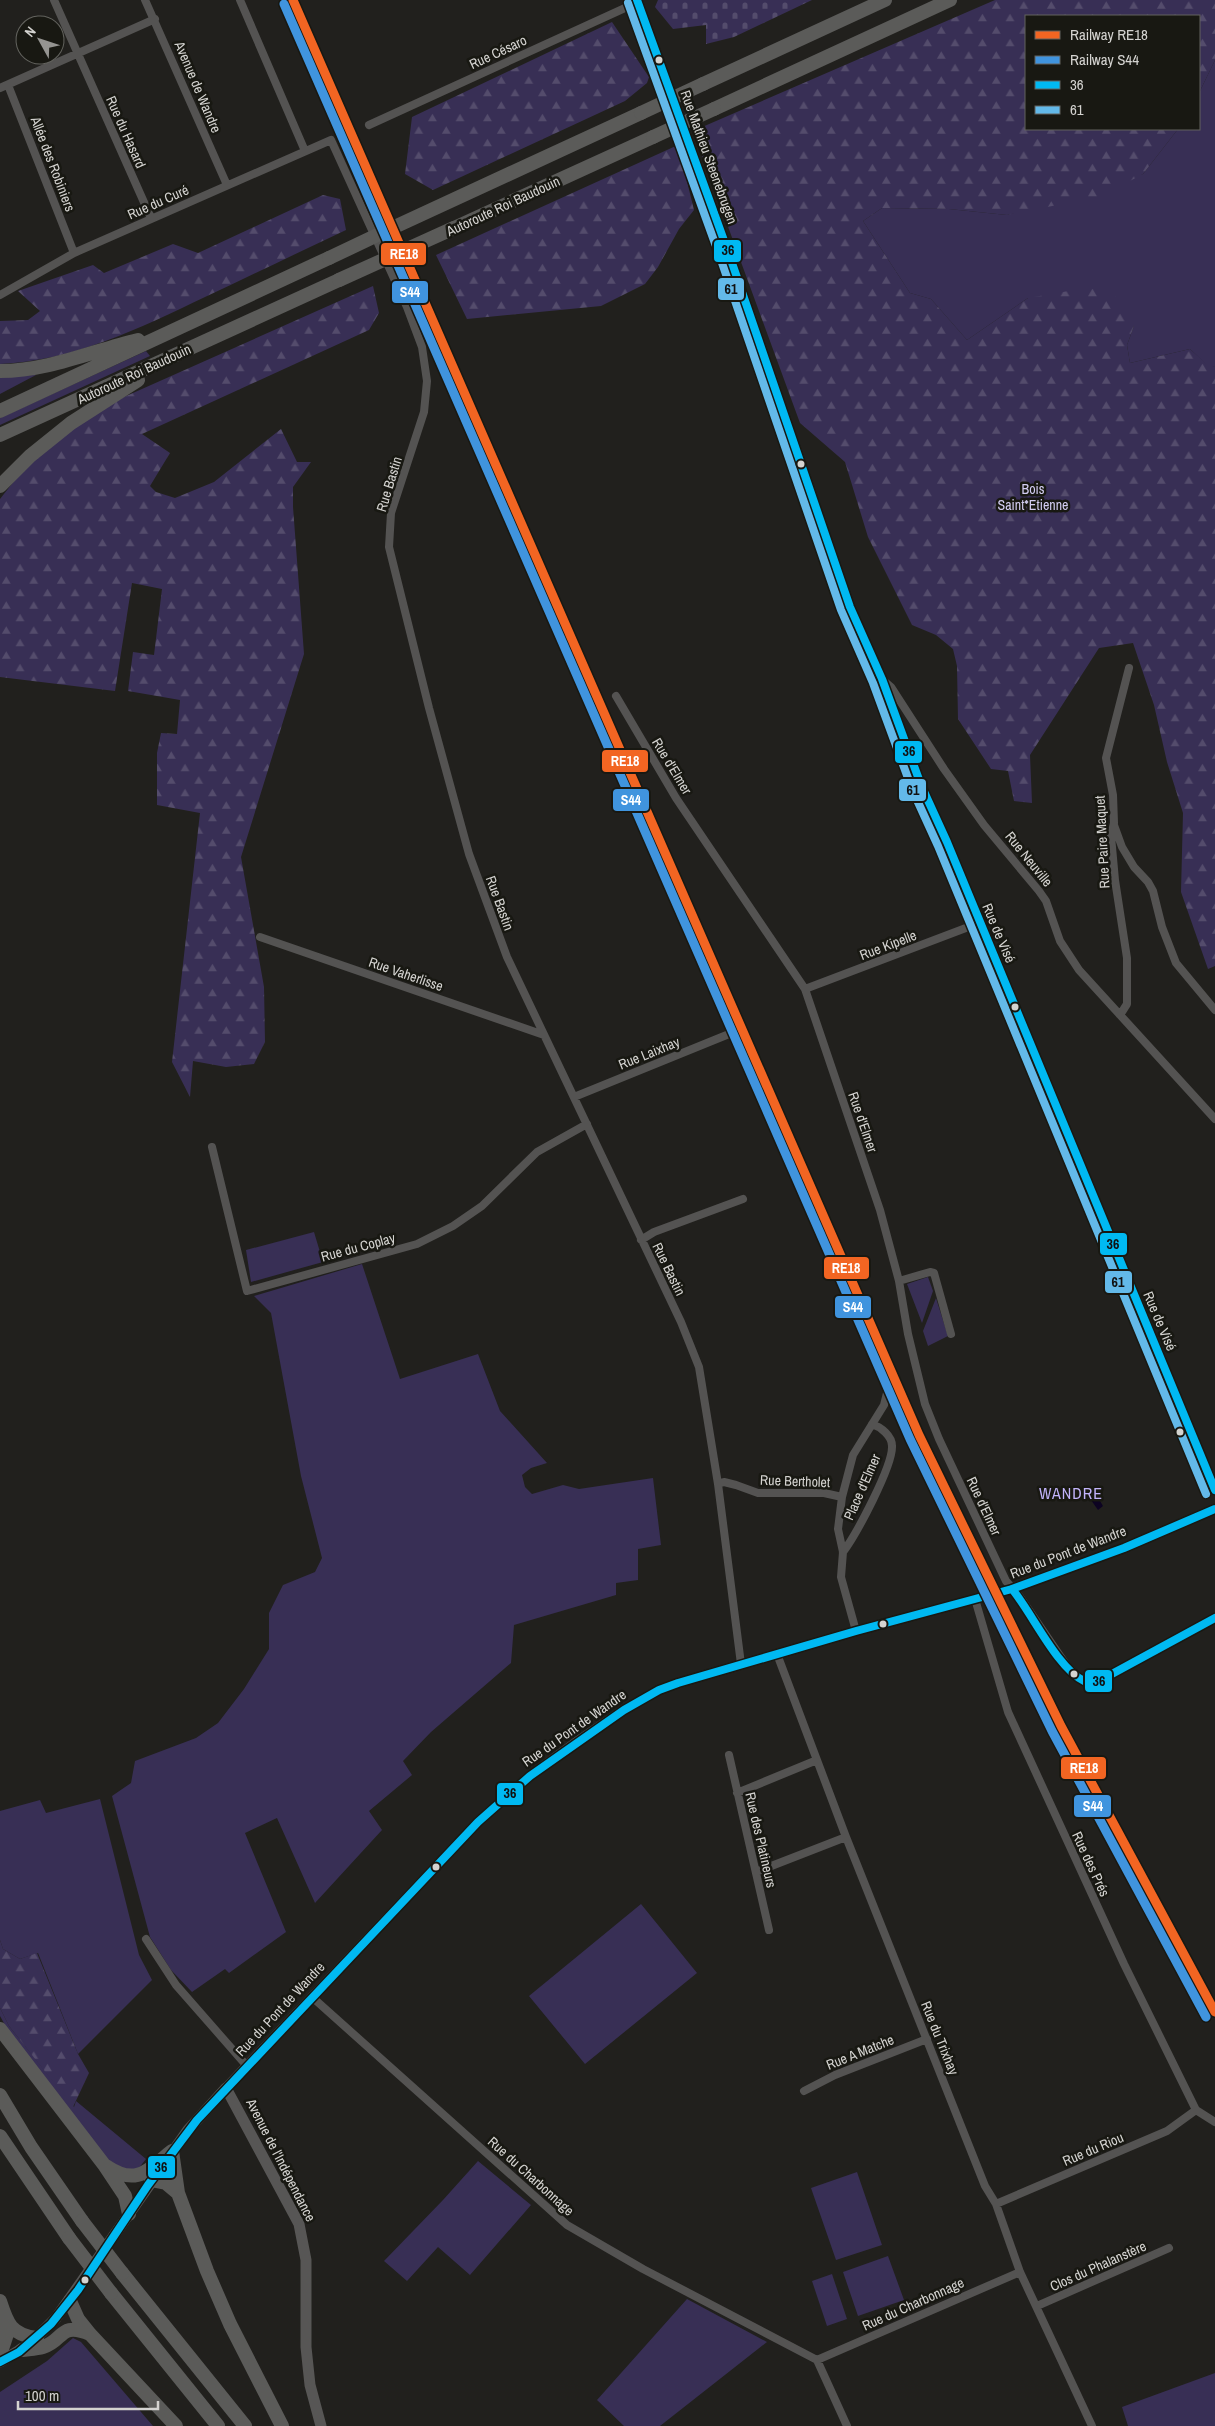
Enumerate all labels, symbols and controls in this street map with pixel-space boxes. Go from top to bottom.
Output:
north arrow [15,15,65,65]
legend [1025,15,1200,130]
text: N [20,23,40,41]
text: Railway RE18 [1070,24,1148,45]
street label: Rue Césaro [466,31,530,73]
street label: Avenue de Wandre [170,38,225,135]
text: Railway S44 [1070,49,1139,70]
unlabelled marker [654,55,664,65]
text: 36 [1070,74,1084,95]
street label: Rue Mathieu Steenebrugen [676,88,742,226]
street label: Rue du Hasard [102,93,150,171]
text: 61 [1070,99,1084,120]
street label: Allée des Robiniers [26,113,79,214]
street label: Autoroute Roi Baudouin [442,172,563,241]
street label: Rue du Curé [125,181,191,223]
line badge: 36 [713,239,742,263]
text: 36 [722,241,734,259]
line badge: RE18 [380,242,427,266]
text: RE18 [390,245,418,263]
line badge: 61 [717,277,745,301]
line badge: S44 [391,280,429,304]
text: 61 [725,280,738,298]
text: S44 [400,283,421,301]
street label: Autoroute Roi Baudouin [73,340,194,409]
street label: Rue Bastin [372,454,406,514]
unlabelled marker [796,459,806,469]
park label: Bois Saint*Etienne [998,480,1068,514]
street label: Rue d'Elmer [648,734,696,798]
line badge: 36 [894,740,923,764]
text: 36 [903,742,915,760]
line badge: RE18 [601,749,649,773]
text: RE18 [611,752,639,770]
line badge: 61 [898,778,927,802]
text: 61 [907,781,920,799]
line badge: S44 [612,788,650,812]
text: S44 [621,791,642,809]
street label: Rue Paire Maquet [1091,795,1113,889]
street label: Rue Neuville [1001,828,1057,890]
street label: Rue Bastin [482,873,518,933]
street label: Rue de Visé [978,900,1020,966]
street label: Rue Kipelle [857,926,919,964]
street label: Rue Vaherlisse [366,953,446,995]
unlabelled marker [1010,1002,1020,1012]
street label: Rue Laixhay [616,1032,682,1073]
street label: Rue d'Elmer [844,1089,882,1155]
street label: Rue du Coplay [319,1228,397,1266]
line badge: 36 [1099,1232,1128,1256]
text: 36 [1107,1235,1119,1253]
street label: Rue Bastin [648,1240,690,1298]
line badge: RE18 [823,1256,870,1280]
text: RE18 [832,1259,860,1277]
line badge: 61 [1104,1270,1133,1294]
text: 61 [1112,1273,1125,1291]
street label: Rue de Visé [1139,1288,1181,1354]
line badge: S44 [834,1295,872,1319]
text: S44 [843,1298,864,1316]
unlabelled marker [1175,1427,1185,1437]
street label: Place d'Elmer [839,1451,885,1523]
street label: Rue Bertholet [760,1471,830,1491]
street label: Rue d'Elmer [963,1474,1006,1538]
district label: WANDRE [1039,1482,1103,1504]
street label: Rue du Pont de Wandre [1007,1522,1129,1582]
unlabelled marker [878,1619,888,1629]
unlabelled marker [1069,1669,1079,1679]
line badge: 36 [1084,1669,1113,1693]
text: 36 [1093,1672,1105,1690]
street label: Rue du Pont de Wandre [519,1685,629,1771]
line badge: RE18 [1060,1756,1107,1780]
text: RE18 [1070,1759,1098,1777]
line badge: 36 [496,1782,524,1806]
text: 36 [504,1784,516,1802]
street label: Rue des Platineurs [741,1790,781,1890]
line badge: S44 [1073,1794,1112,1818]
text: S44 [1083,1797,1104,1815]
street label: Rue des Prés [1068,1829,1114,1900]
unlabelled marker [431,1862,441,1872]
street label: Rue du Pont de Wandre [232,1958,328,2060]
street label: Rue du Trixhay [917,1999,963,2078]
street label: Rue A Matche [823,2030,897,2074]
street label: Avenue de l'Indépendance [242,2095,320,2224]
street label: Rue du Riou [1060,2128,1126,2170]
street label: Rue du Charbonnage [484,2133,578,2219]
line badge: 36 [147,2155,176,2179]
text: 36 [155,2158,167,2176]
street label: Clos du Phalanstère [1047,2237,1149,2295]
street label: Rue du Charbonnage [859,2273,967,2335]
unlabelled marker [80,2275,90,2285]
scale bar [18,2378,158,2410]
text: 100 m [25,2385,59,2406]

